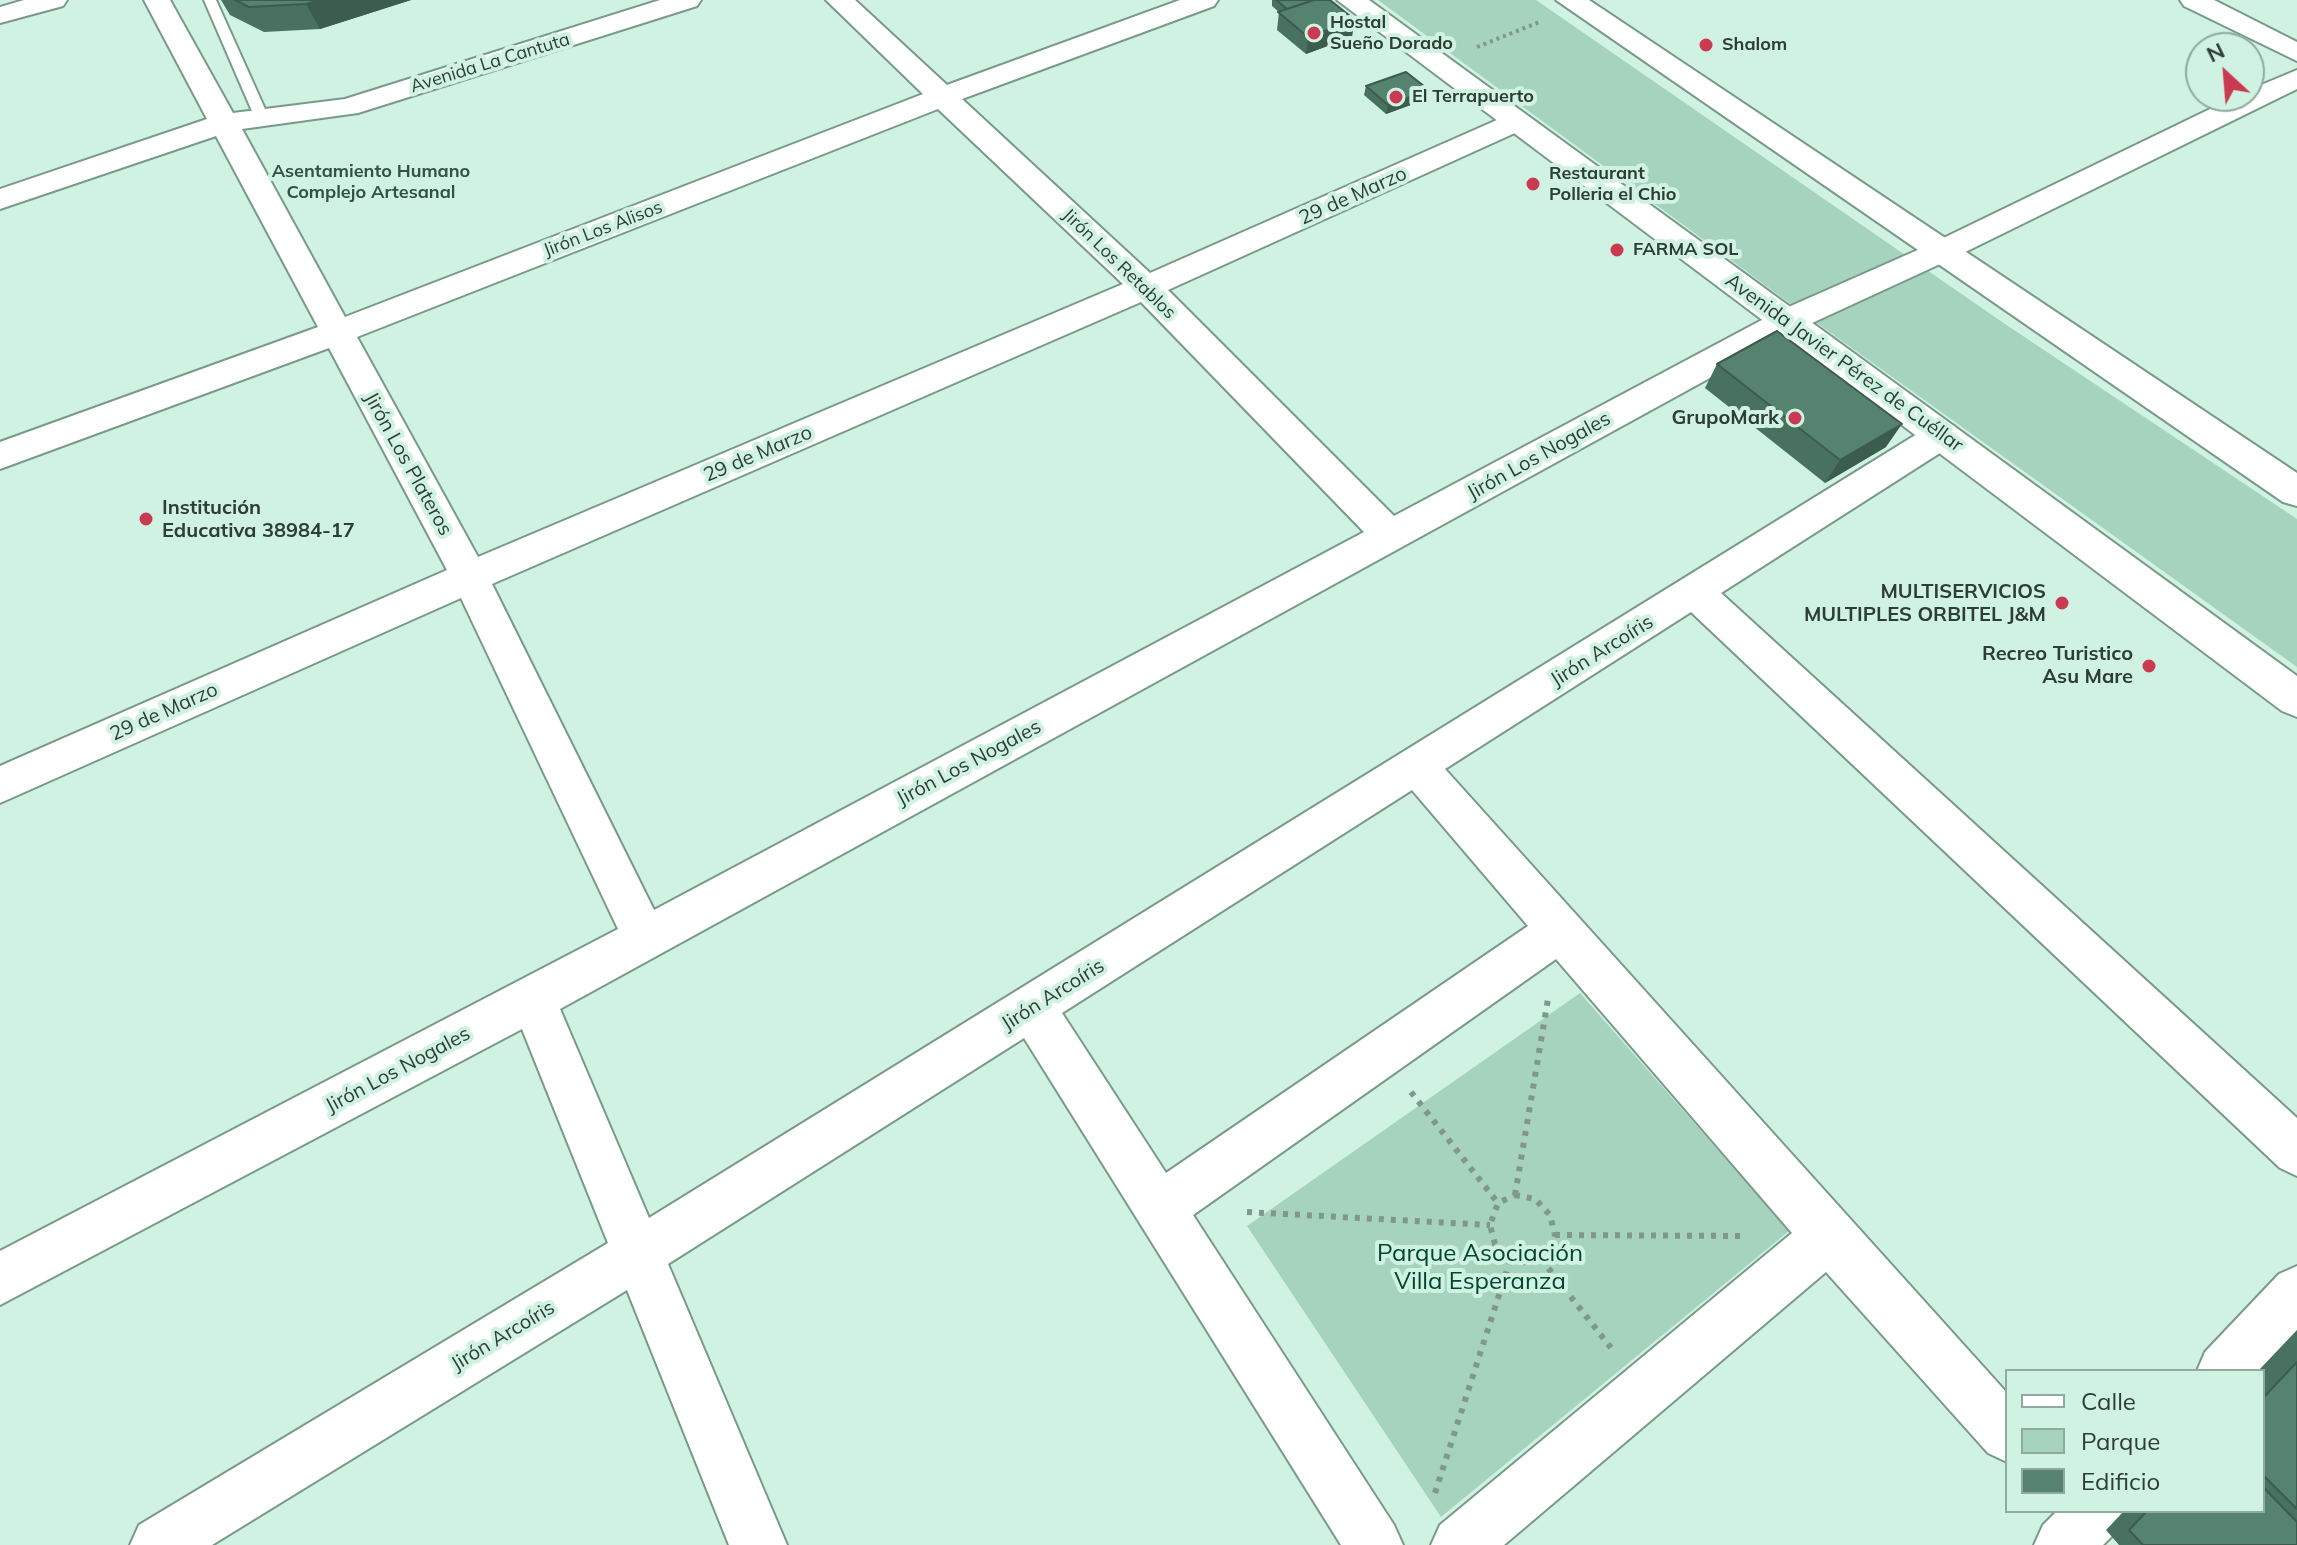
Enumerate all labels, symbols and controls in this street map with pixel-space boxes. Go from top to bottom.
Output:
place label: Hostal Sueño Dorado [1330,12,1453,54]
marker: Hostal Sueño Dorado [1305,24,1323,42]
street label: Avenida La Cantuta [408,28,572,98]
north arrow [2185,32,2265,112]
place label: Shalom [1722,34,1787,56]
marker: Shalom [1697,36,1715,54]
text: N [2202,36,2229,68]
place label: El Terrapuerto [1412,86,1534,108]
marker: El Terrapuerto [1387,88,1405,106]
district label: Asentamiento Humano Complejo Artesanal [272,161,470,204]
street label: 29 de Marzo [1295,162,1411,230]
place label: Restaurant Polleria el Chio [1549,163,1676,206]
marker: Restaurant Polleria el Chio [1524,175,1542,193]
street label: Jirón Los Alisos [540,196,666,262]
street label: Jirón Los Retablos [1058,204,1180,324]
place label: FARMA SOL [1633,239,1738,261]
marker: FARMA SOL [1608,241,1626,259]
street label: Avenida Javier Pérez de Cuéllar [1720,269,1968,457]
street label: Jirón Los Plateros [359,388,457,540]
place label: GrupoMark [1671,406,1779,430]
street label: Jirón Los Nogales [1463,407,1615,505]
marker: GrupoMark [1786,409,1804,427]
street label: 29 de Marzo [700,420,816,488]
place label: Institución Educativa 38984-17 [162,496,355,543]
marker: Institución Educativa 38984-17 [137,510,155,528]
place label: MULTISERVICIOS MULTIPLES ORBITEL J&M [1804,580,2046,627]
marker: MULTISERVICIOS MULTIPLES ORBITEL J&M [2053,594,2071,612]
street label: Jirón Arcoíris [1546,610,1658,692]
place label: Recreo Turistico Asu Mare [1982,642,2133,689]
marker: Recreo Turistico Asu Mare [2140,657,2158,675]
street label: 29 de Marzo [106,678,222,746]
street label: Jirón Los Nogales [893,715,1045,811]
street label: Jirón Arcoíris [997,954,1109,1036]
street label: Jirón Los Nogales [322,1022,474,1118]
park label: Parque Asociación Villa Esperanza [1377,1240,1583,1296]
street label: Jirón Arcoíris [447,1296,559,1376]
legend [2005,1369,2265,1513]
text: Calle [2081,1386,2136,1416]
text: Parque [2081,1426,2160,1456]
text: Edificio [2081,1466,2160,1496]

